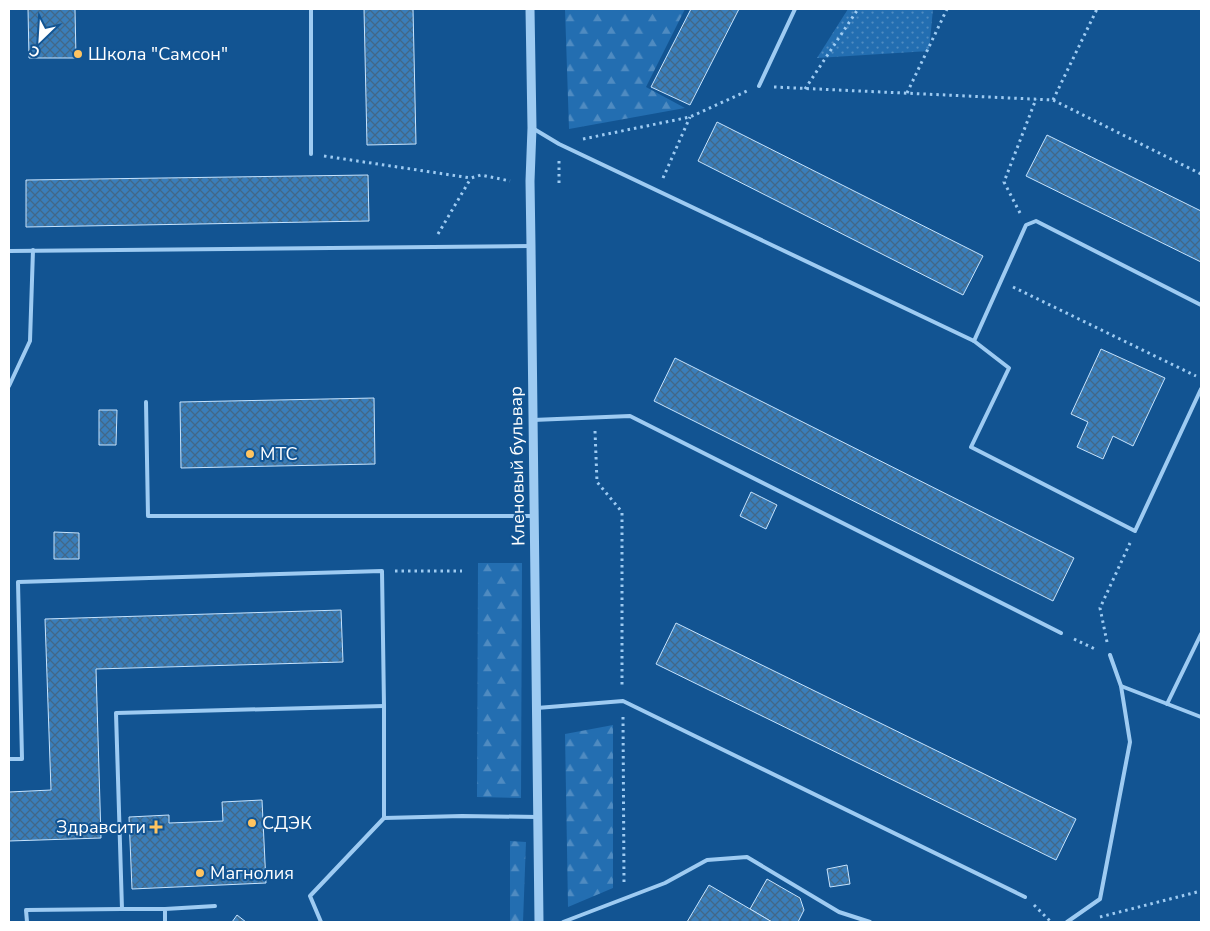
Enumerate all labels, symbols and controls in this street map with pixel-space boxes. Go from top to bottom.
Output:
north arrow [15,15,65,65]
text: С [26,41,43,62]
place label: Школа "Самсон" [88,42,228,66]
marker: Школа "Самсон" [72,48,84,60]
street label: Кленовый бульвар [504,386,530,546]
place label: МТС [260,442,298,466]
marker: МТС [244,448,256,460]
place label: СДЭК [262,811,312,835]
place label: Здравсити [56,815,146,839]
marker: СДЭК [246,817,258,829]
marker: Здравсити [150,821,162,833]
place label: Магнолия [210,861,294,885]
marker: Магнолия [194,867,206,879]

